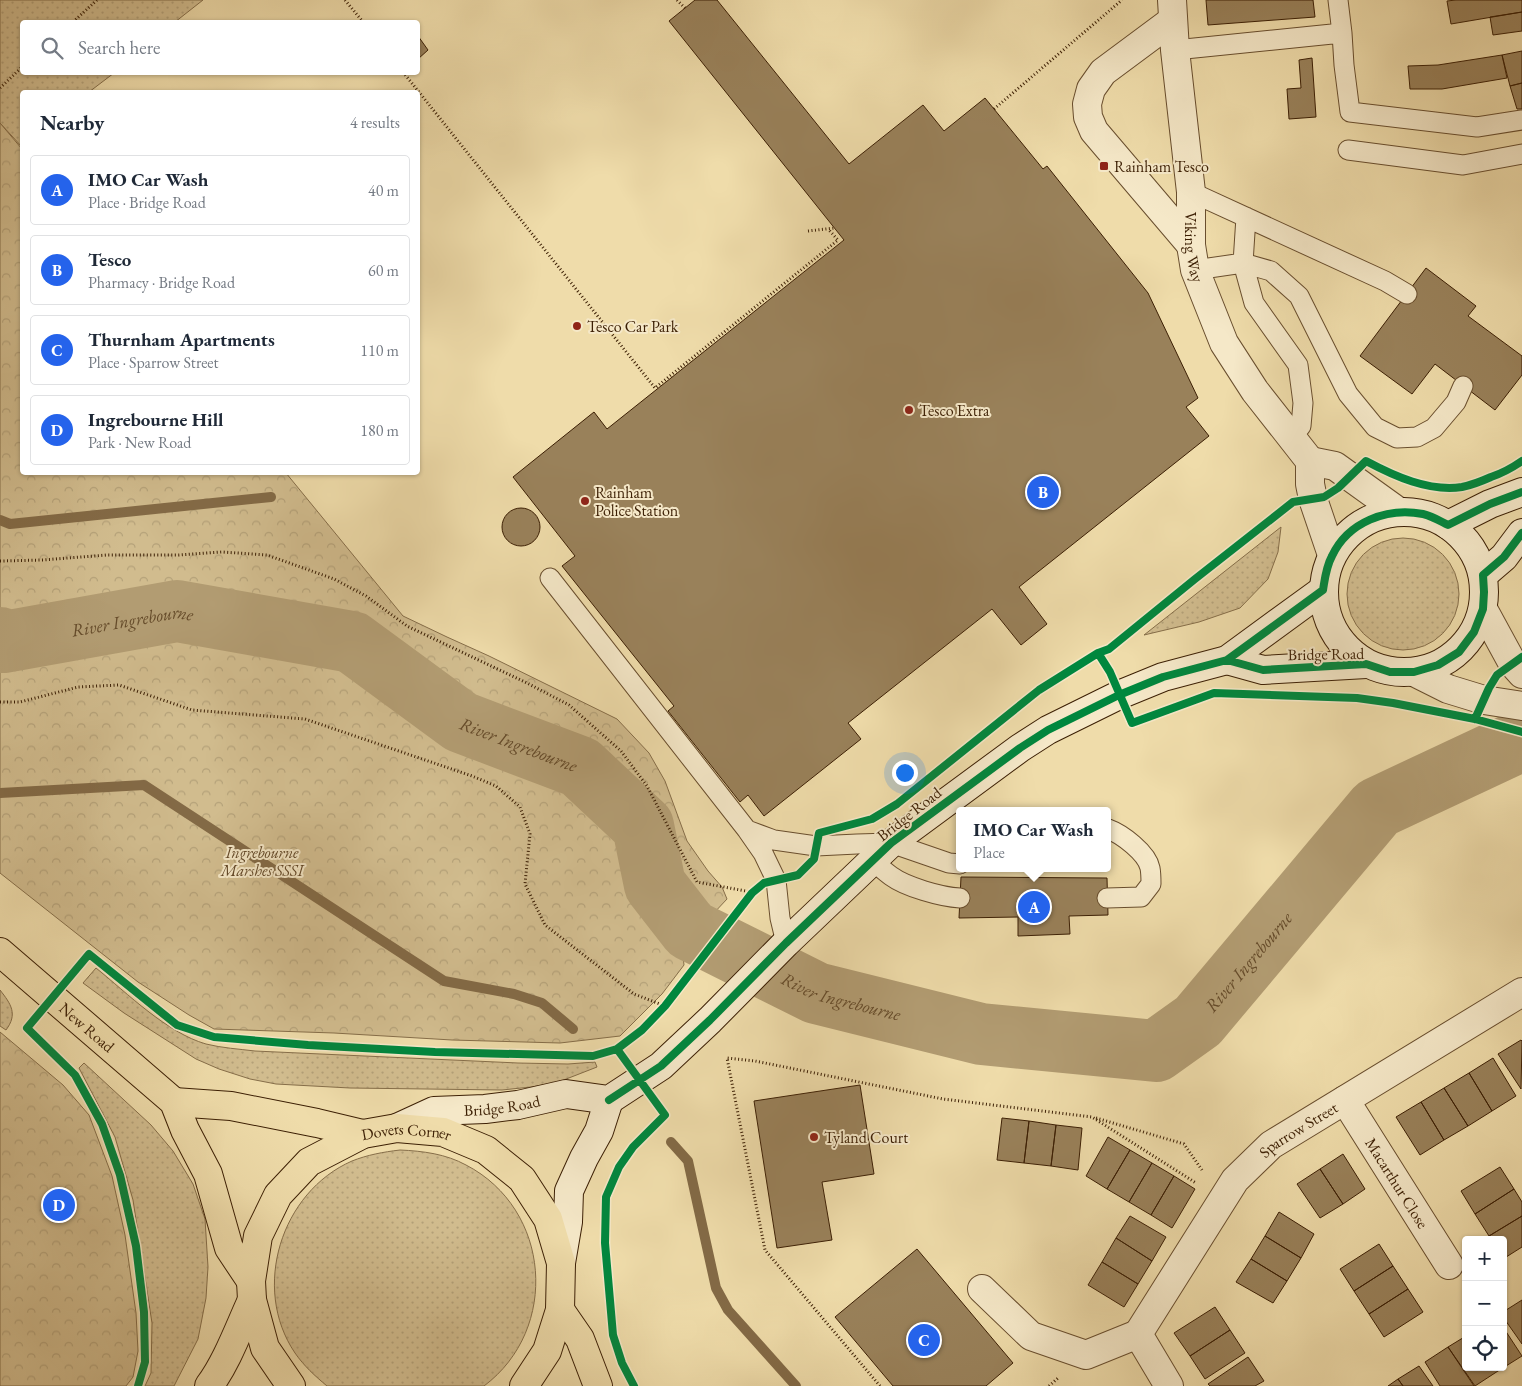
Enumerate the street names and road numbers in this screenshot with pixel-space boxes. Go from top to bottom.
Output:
street label: Viking Way [1181,212,1210,286]
street label: Bridge Road [1288,643,1365,665]
street label: Bridge Road [872,782,946,846]
street label: New Road [55,997,120,1057]
street label: Bridge Road [463,1090,543,1120]
street label: Sparrow Street [1254,1096,1341,1162]
street label: Dovers Corner [360,1117,456,1145]
street label: Macarthur Close [1361,1134,1434,1232]

